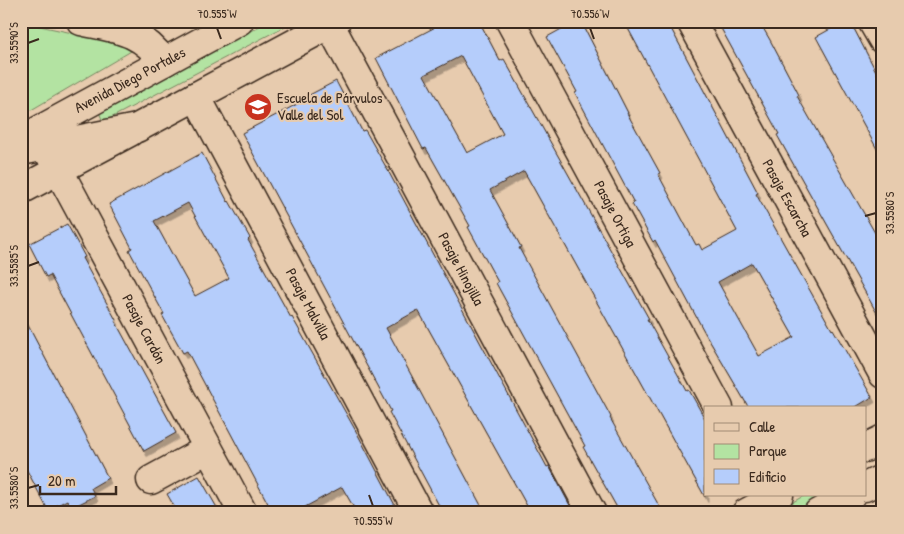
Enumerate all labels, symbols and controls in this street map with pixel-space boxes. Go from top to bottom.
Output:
text: 70.555°W [197,5,237,22]
text: 70.556°W [570,5,610,22]
text: 33.5590°S [5,22,22,64]
street label: Avenida Diego Portales [71,41,189,118]
place label: Escuela de Párvulos Valle del Sol [277,87,383,125]
school or university icon: Escuela de Párvulos Valle del Sol [243,92,273,122]
street label: Pasaje Escarcha [758,155,817,240]
street label: Pasaje Ortiga [589,177,642,251]
text: 33.5580°S [881,191,898,234]
street label: Pasaje Hinojilla [433,228,490,309]
text: 33.5585°S [5,244,22,287]
street label: Pasaje Malvilla [281,264,336,343]
street label: Pasaje Cardón [117,290,172,368]
legend [704,406,866,496]
text: Calle [749,416,776,437]
text: Parque [749,440,787,461]
scale bar [40,464,116,496]
text: 33.5580°S [5,466,22,509]
text: Edificio [749,466,786,487]
text: 20 m [48,470,75,491]
text: 70.555°W [353,512,393,529]

